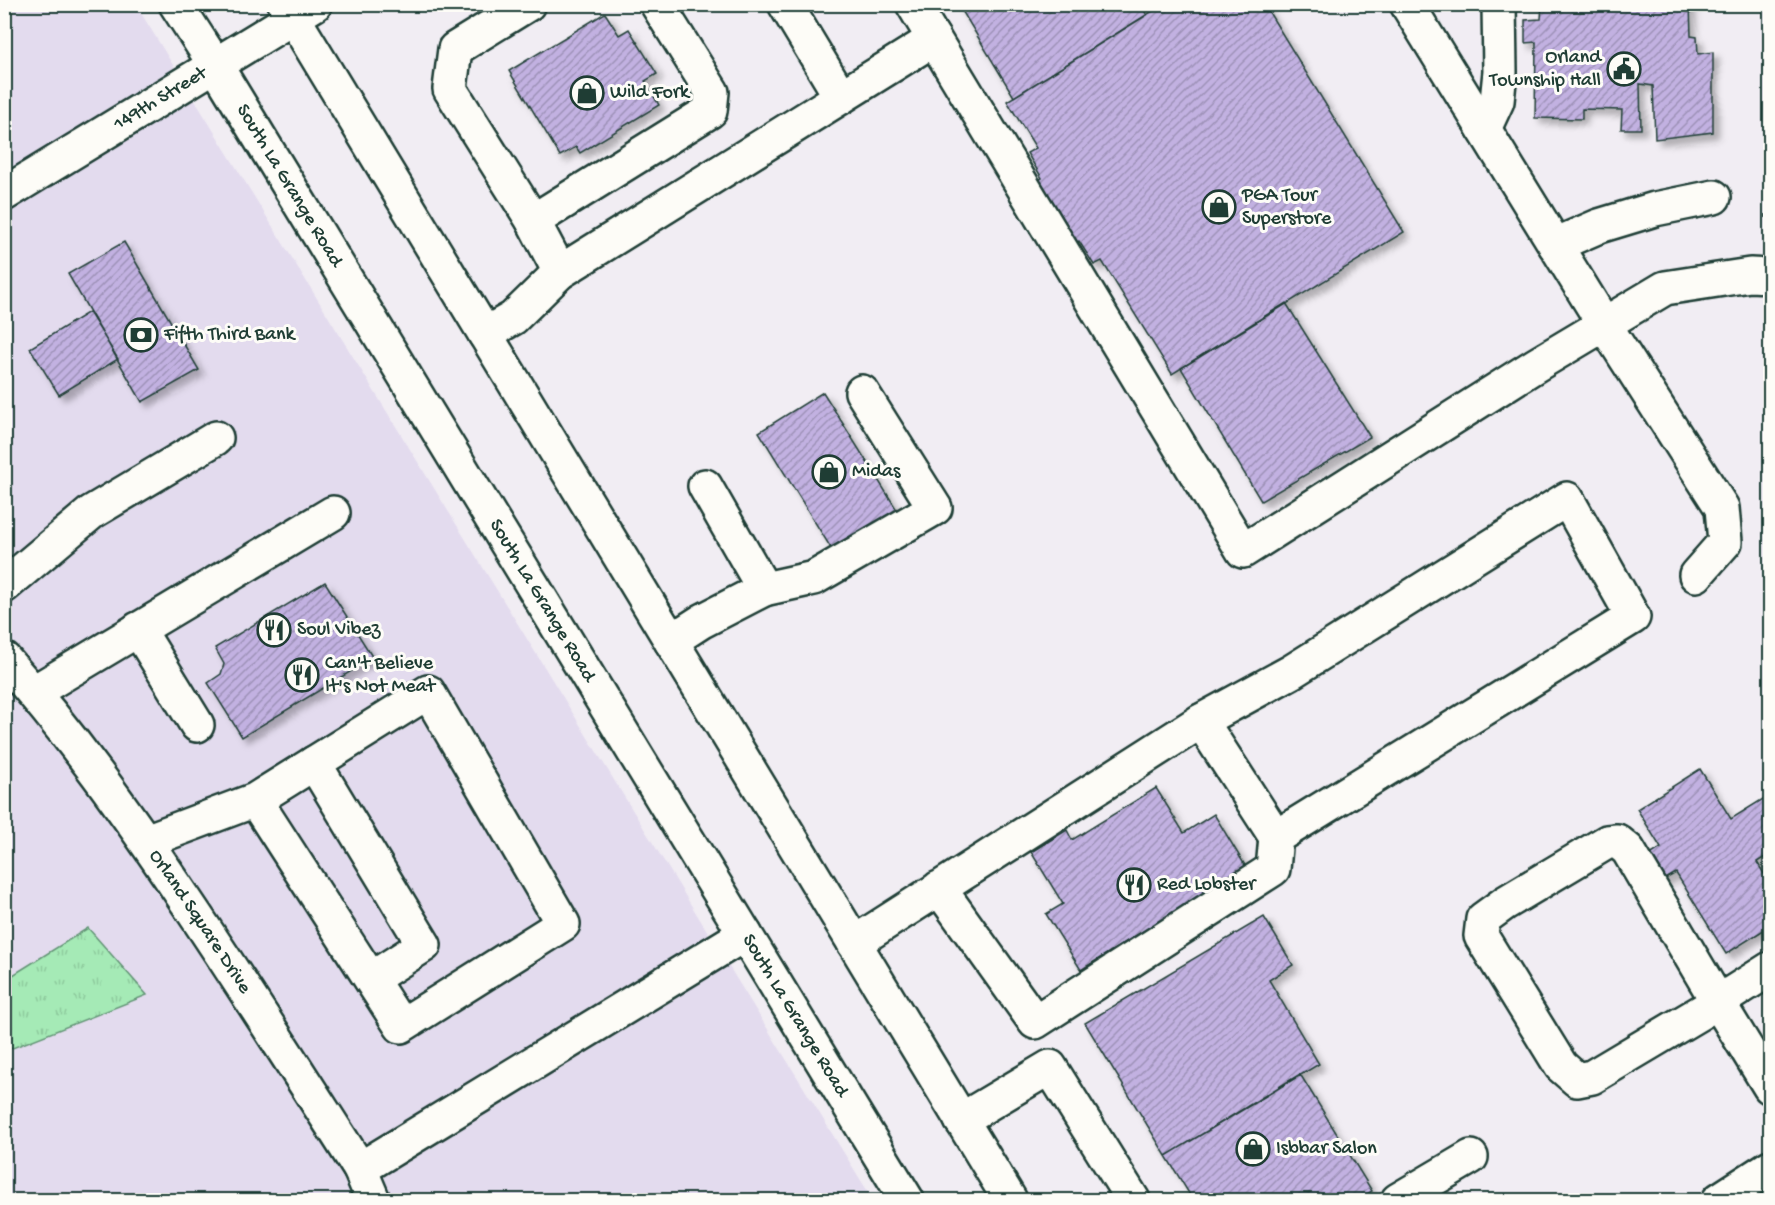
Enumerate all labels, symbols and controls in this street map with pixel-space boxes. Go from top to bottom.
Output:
place label: Orland Township Hall [1489,47,1603,93]
public building icon: Orland Township Hall [1606,51,1642,87]
street label: 149th Street [109,61,213,137]
shop icon: Wild Fork [569,75,605,111]
place label: Wild Fork [610,82,691,105]
street label: South La Grange Road [231,100,348,273]
place label: PGA Tour Superstore [1241,185,1332,231]
shop icon: PGA Tour Superstore [1201,189,1237,225]
bank icon: Fifth Third Bank [123,317,159,353]
place label: Fifth Third Bank [163,324,296,347]
shop icon: Midas [811,454,847,490]
place label: Midas [852,461,901,484]
street label: South La Grange Road [484,515,601,688]
restaurant icon: Soul Vibez [256,612,292,648]
place label: Soul Vibez [297,619,382,642]
place label: Can't Believe It's Not Meat [325,653,437,699]
restaurant icon: Can't Believe It's Not Meat [284,657,320,693]
street label: Orland Square Drive [143,846,256,999]
restaurant icon: Red Lobster [1116,867,1152,903]
place label: Red Lobster [1157,874,1257,897]
street label: South La Grange Road [736,930,854,1103]
shop icon: Isbbar Salon [1235,1131,1271,1167]
place label: Isbbar Salon [1276,1138,1377,1161]

